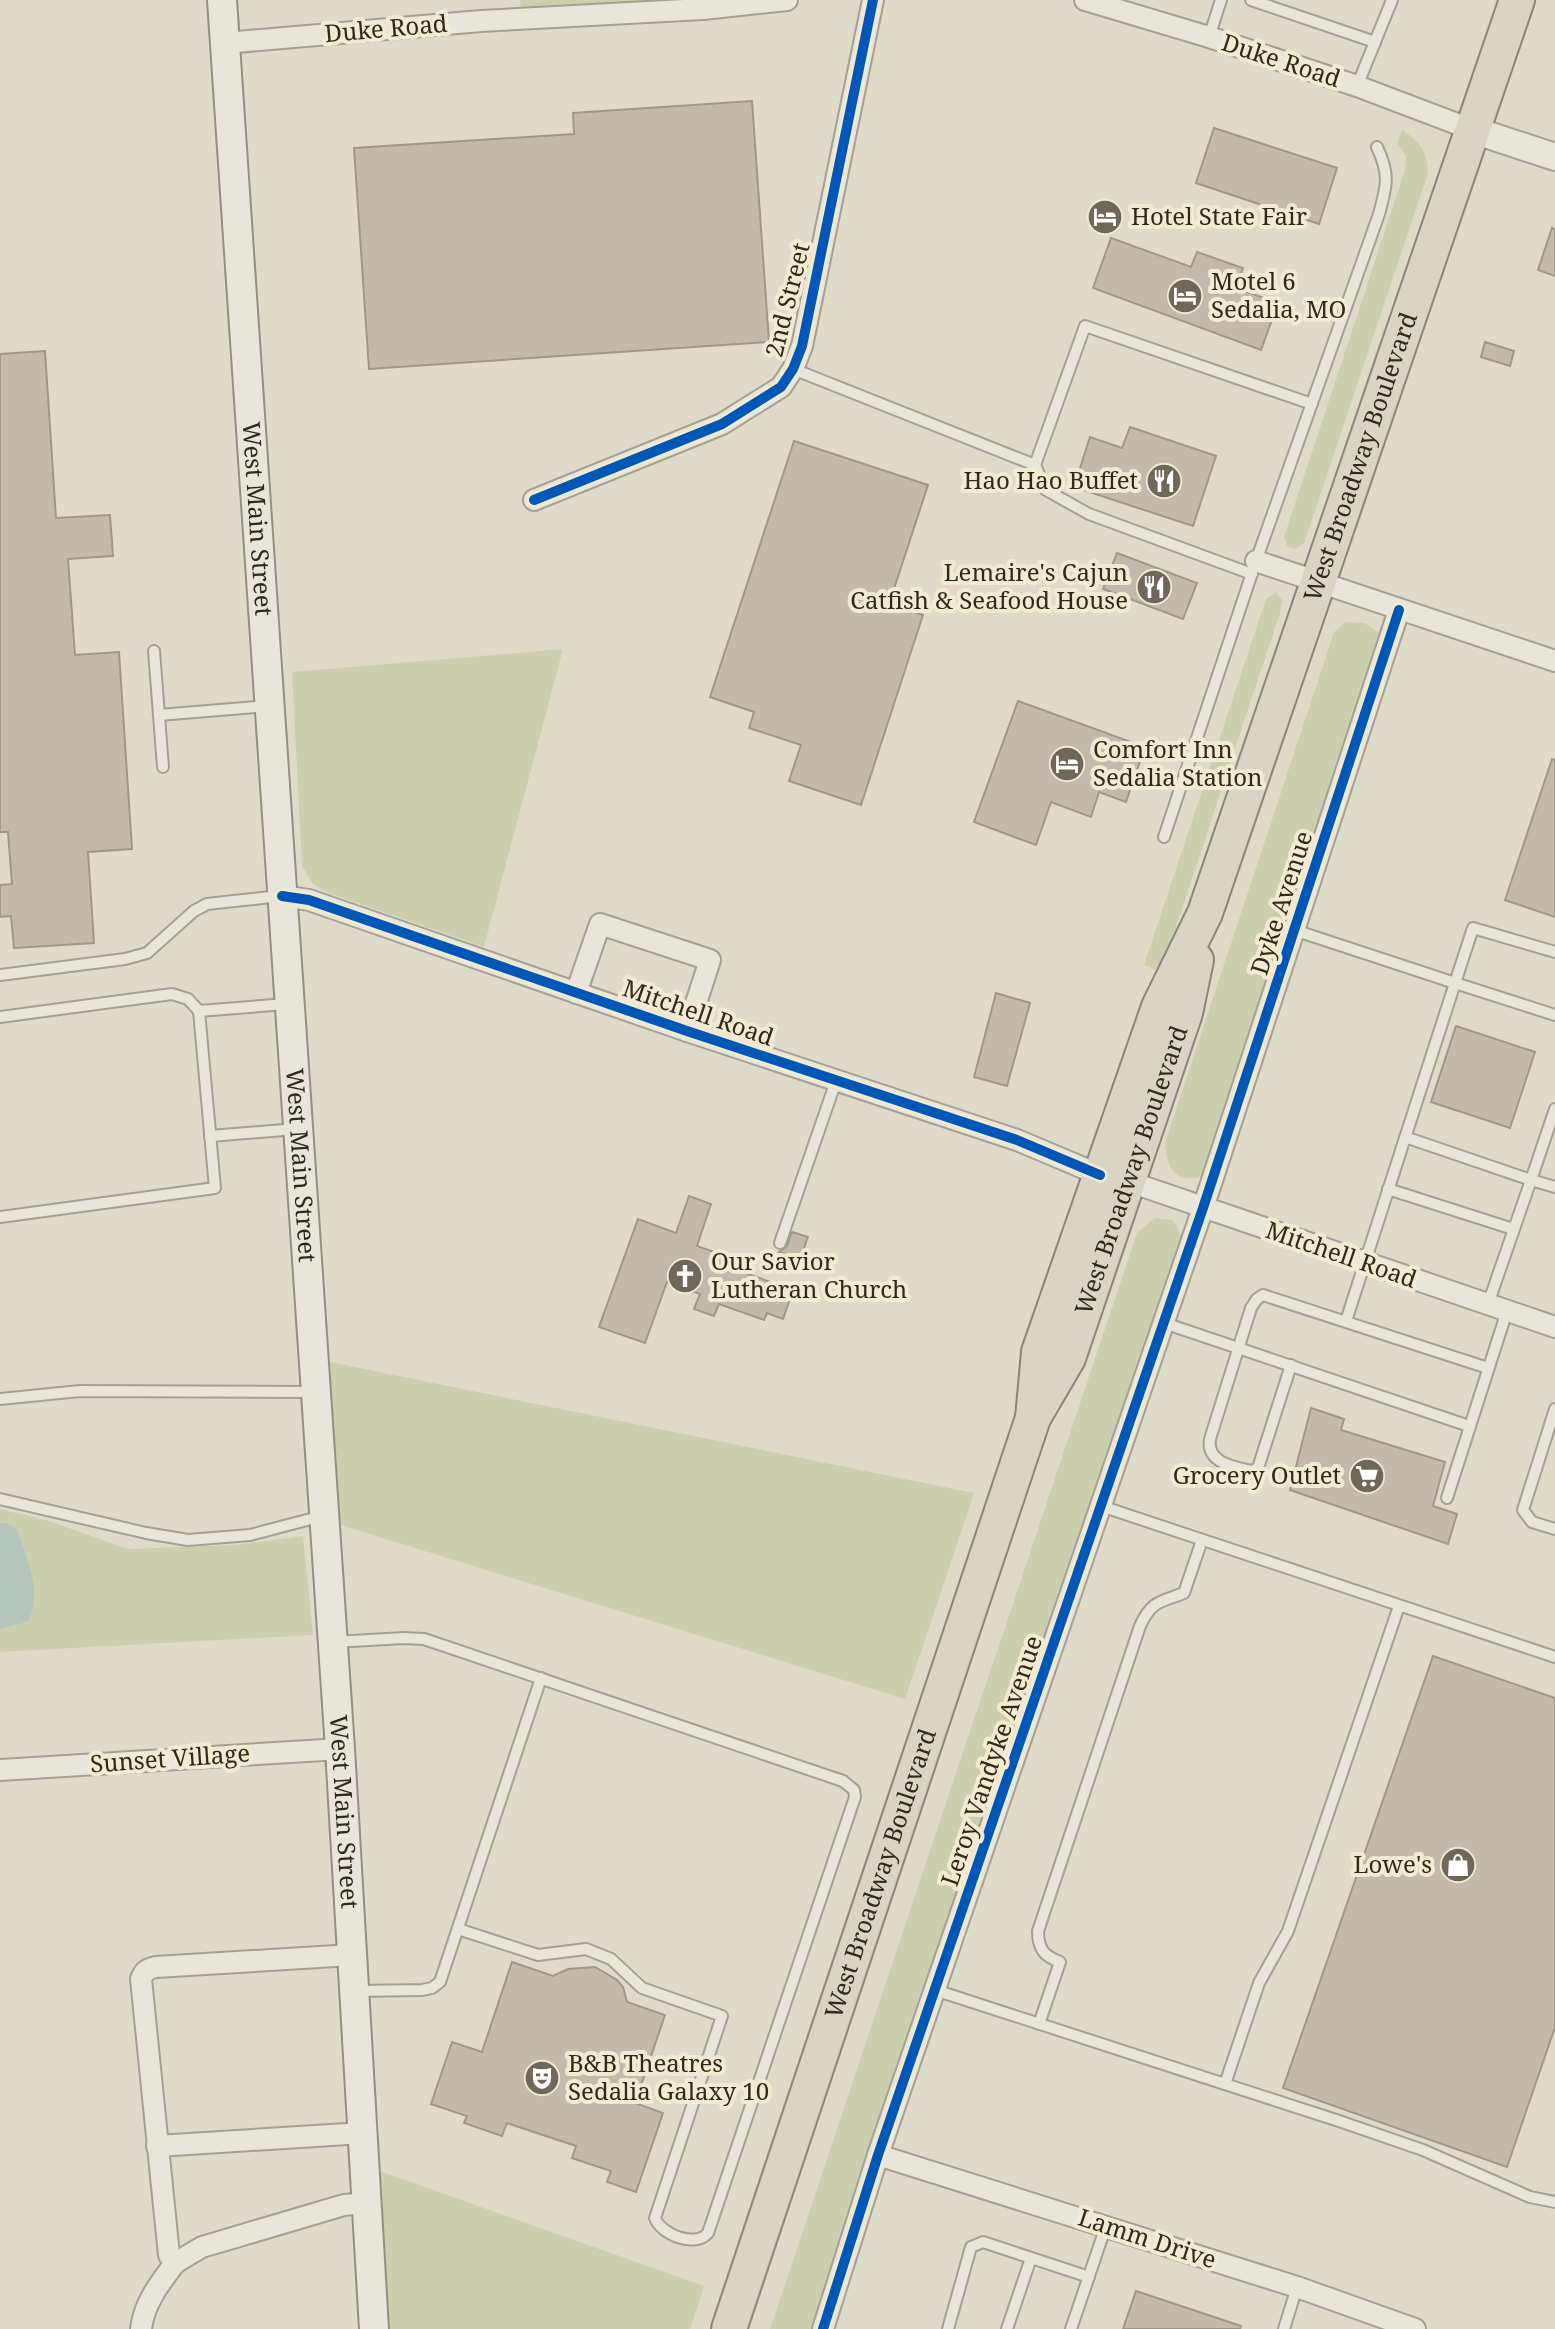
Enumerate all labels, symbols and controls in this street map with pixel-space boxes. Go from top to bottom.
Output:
street label: Duke Road [323,6,449,49]
street label: Duke Road [1218,25,1345,94]
hotel icon: Hotel State Fair [1086,198,1124,236]
place label: Hotel State Fair [1131,199,1307,232]
street label: 2nd Street [756,239,817,360]
place label: Motel 6 Sedalia, MO [1211,264,1346,325]
hotel icon: Motel 6 Sedalia, MO [1166,277,1204,315]
street label: West Broadway Boulevard [1295,307,1424,605]
street label: West Main Street [235,421,282,617]
restaurant icon: Hao Hao Buffet [1145,462,1183,500]
place label: Hao Hao Buffet [964,463,1138,496]
place label: Lemaire's Cajun Catfish & Seafood House [850,555,1128,616]
restaurant icon: Lemaire's Cajun Catfish & Seafood House [1135,568,1173,606]
place label: Comfort Inn Sedalia Station [1093,732,1263,793]
hotel icon: Comfort Inn Sedalia Station [1048,745,1086,783]
street label: Dyke Avenue [1242,826,1319,979]
street label: Mitchell Road [619,970,779,1053]
street label: West Broadway Boulevard [1066,1021,1195,1319]
street label: West Main Street [279,1067,325,1263]
street label: Mitchell Road [1262,1212,1422,1295]
place label: Our Savior Lutheran Church [711,1244,907,1305]
church icon: Our Savior Lutheran Church [666,1257,704,1295]
supermarket icon: Grocery Outlet [1348,1457,1386,1495]
place label: Grocery Outlet [1173,1458,1341,1491]
street label: Leroy Vandyke Avenue [932,1631,1049,1890]
street label: West Main Street [323,1714,367,1910]
street label: West Broadway Boulevard [816,1724,943,2022]
street label: Sunset Village [89,1735,251,1780]
shop icon: Lowe's [1439,1846,1477,1884]
place label: Lowe's [1354,1847,1432,1880]
place label: B&B Theatres Sedalia Galaxy 10 [568,2046,769,2107]
theatre icon: B&B Theatres Sedalia Galaxy 10 [523,2059,561,2097]
street label: Lamm Drive [1074,2200,1221,2275]

